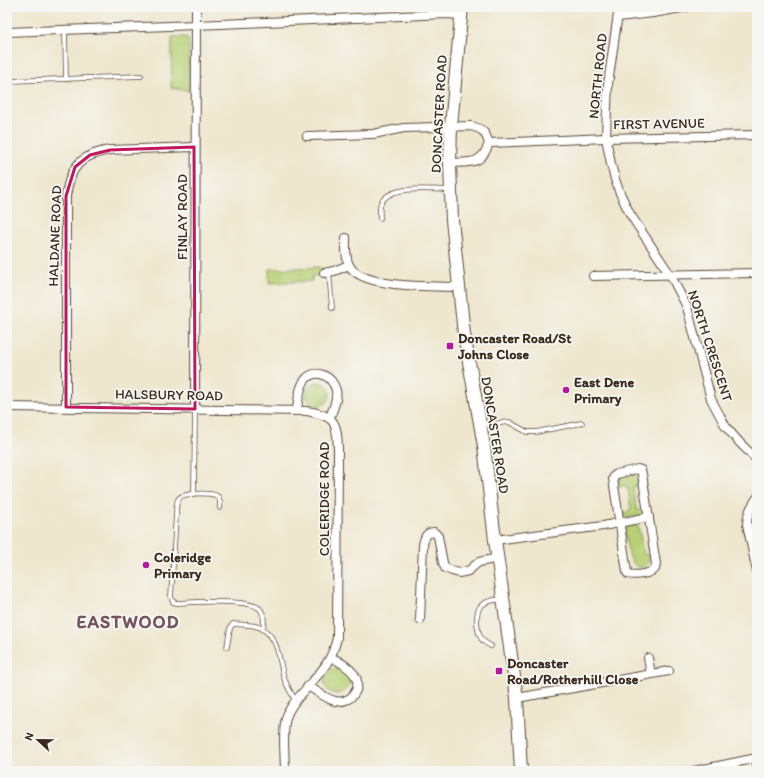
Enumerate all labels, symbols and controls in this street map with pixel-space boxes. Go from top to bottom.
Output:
street label: NORTH ROAD [585,32,611,120]
street label: DONCASTER ROAD [427,54,451,174]
street label: FIRST AVENUE [613,115,705,133]
street label: FINLAY ROAD [174,174,191,260]
street label: HALDANE ROAD [45,185,65,287]
street label: NORTH CRESCENT [684,288,736,404]
place label: Doncaster Road/St Johns Close [457,330,572,363]
marker: Doncaster Road/St Johns Close [445,341,455,351]
place label: East Dene Primary [574,374,634,407]
street label: DONCASTER ROAD [477,375,513,495]
marker: East Dene Primary [561,385,571,395]
street label: HALSBURY ROAD [115,386,223,404]
street label: COLERIDGE ROAD [316,442,333,556]
place label: Coleridge Primary [154,549,211,582]
marker: Coleridge Primary [141,560,151,570]
district label: EASTWOOD [77,611,179,633]
place label: Doncaster Road/Rotherhill Close [507,655,639,688]
marker: Doncaster Road/Rotherhill Close [494,666,504,676]
north arrow [18,720,58,760]
text: N [22,731,37,742]

